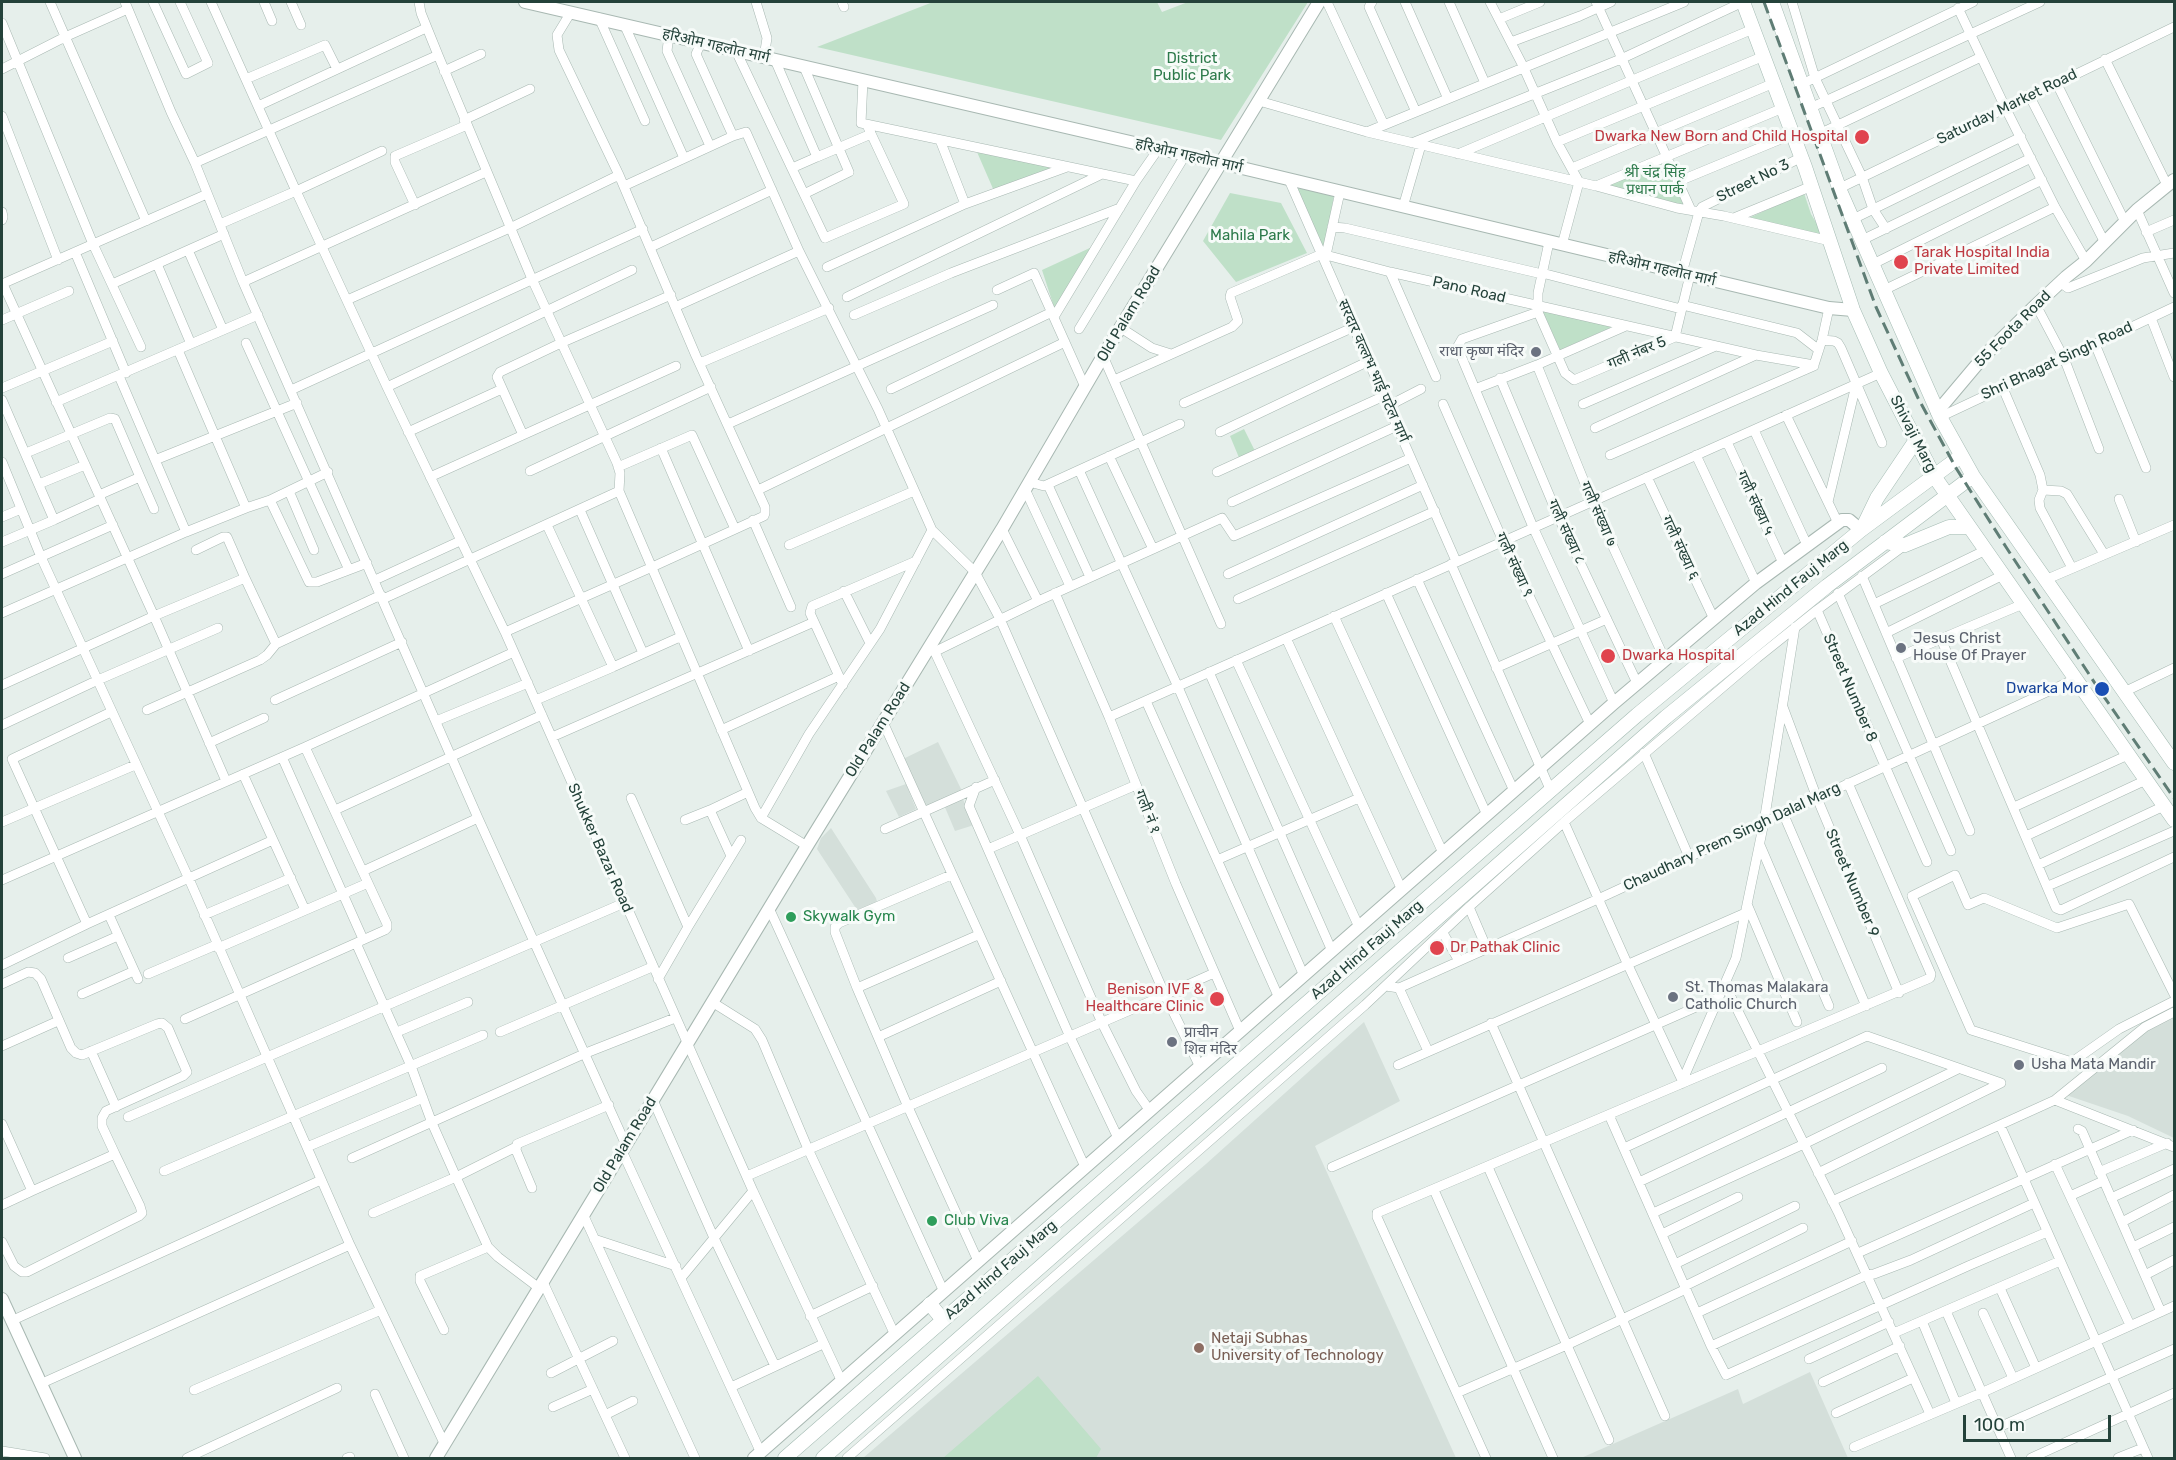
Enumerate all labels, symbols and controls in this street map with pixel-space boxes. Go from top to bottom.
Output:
street label: हरिओम गहलोत मार्ग [660,25,772,67]
park label: District Public Park [1153,50,1231,85]
street label: Saturday Market Road [1934,65,2080,149]
place label: Dwarka New Born and Child Hospital [1595,128,1848,146]
marker: Dwarka New Born and Child Hospital [1853,128,1871,146]
street label: हरिओम गहलोत मार्ग [1133,135,1245,177]
street label: Street No 3 [1714,156,1792,206]
park label: श्री चंद्र सिंह प्रधान पार्क [1624,164,1686,199]
park label: Mahila Park [1210,227,1290,245]
place label: Tarak Hospital India Private Limited [1914,244,2050,279]
street label: हरिओम गहलोत मार्ग [1606,248,1718,290]
marker: Tarak Hospital India Private Limited [1892,253,1910,271]
street label: Old Palam Road [1093,263,1165,365]
street label: Pano Road [1431,273,1507,307]
street label: 55 Foota Road [1971,287,2055,371]
street label: सरदार वल्लभ भाई पटेल मार्ग [1333,297,1413,445]
street label: Shri Bhagat Singh Road [1978,318,2136,404]
street label: गली नंबर 5 [1605,333,1669,373]
place label: राधा कृष्ण मंदिर [1439,343,1524,361]
marker: राधा कृष्ण मंदिर [1529,345,1543,359]
street label: Shivaji Marg [1886,392,1940,476]
street label: गली संख्या ५ [1732,468,1778,538]
street label: गली संख्या ७ [1576,479,1620,549]
street label: गली संख्या ८ [1543,497,1589,567]
street label: गली संख्या ६ [1657,513,1703,583]
street label: गली संख्या ९ [1491,530,1537,600]
street label: Azad Hind Fauj Marg [1730,536,1852,640]
place label: Jesus Christ House Of Prayer [1913,630,2026,665]
street label: Street Number 8 [1819,631,1881,745]
marker: Jesus Christ House Of Prayer [1894,641,1908,655]
marker: Dwarka Hospital [1599,647,1617,665]
place label: Dwarka Hospital [1622,647,1735,665]
street label: Old Palam Road [842,679,914,781]
place label: Dwarka Mor [2006,680,2088,698]
marker: Dwarka Mor [2093,680,2111,698]
street label: Chaudhary Prem Singh Dalal Marg [1621,779,1843,895]
street label: Shukker Bazar Road [563,781,637,915]
street label: गली नं १ [1130,787,1164,837]
street label: Street Number 9 [1821,826,1883,940]
street label: Azad Hind Fauj Marg [1307,896,1427,1004]
place label: Skywalk Gym [803,908,895,926]
marker: Skywalk Gym [784,910,798,924]
marker: Dr Pathak Clinic [1428,939,1446,957]
place label: Dr Pathak Clinic [1450,939,1560,957]
place label: St. Thomas Malakara Catholic Church [1685,979,1829,1014]
place label: Benison IVF & Healthcare Clinic [1086,981,1204,1016]
marker: Benison IVF & Healthcare Clinic [1208,990,1226,1008]
marker: St. Thomas Malakara Catholic Church [1666,990,1680,1004]
place label: प्राचीन शिव मंदिर [1184,1024,1237,1059]
marker: प्राचीन शिव मंदिर [1165,1035,1179,1049]
place label: Usha Mata Mandir [2031,1056,2156,1074]
marker: Usha Mata Mandir [2012,1058,2026,1072]
street label: Old Palam Road [589,1094,661,1196]
place label: Club Viva [944,1212,1009,1230]
marker: Club Viva [925,1214,939,1228]
street label: Azad Hind Fauj Marg [941,1216,1061,1324]
place label: Netaji Subhas University of Technology [1211,1330,1384,1365]
marker: Netaji Subhas University of Technology [1192,1341,1206,1355]
scale bar [1966,1403,2114,1441]
text: 100 m [1974,1414,2025,1436]

